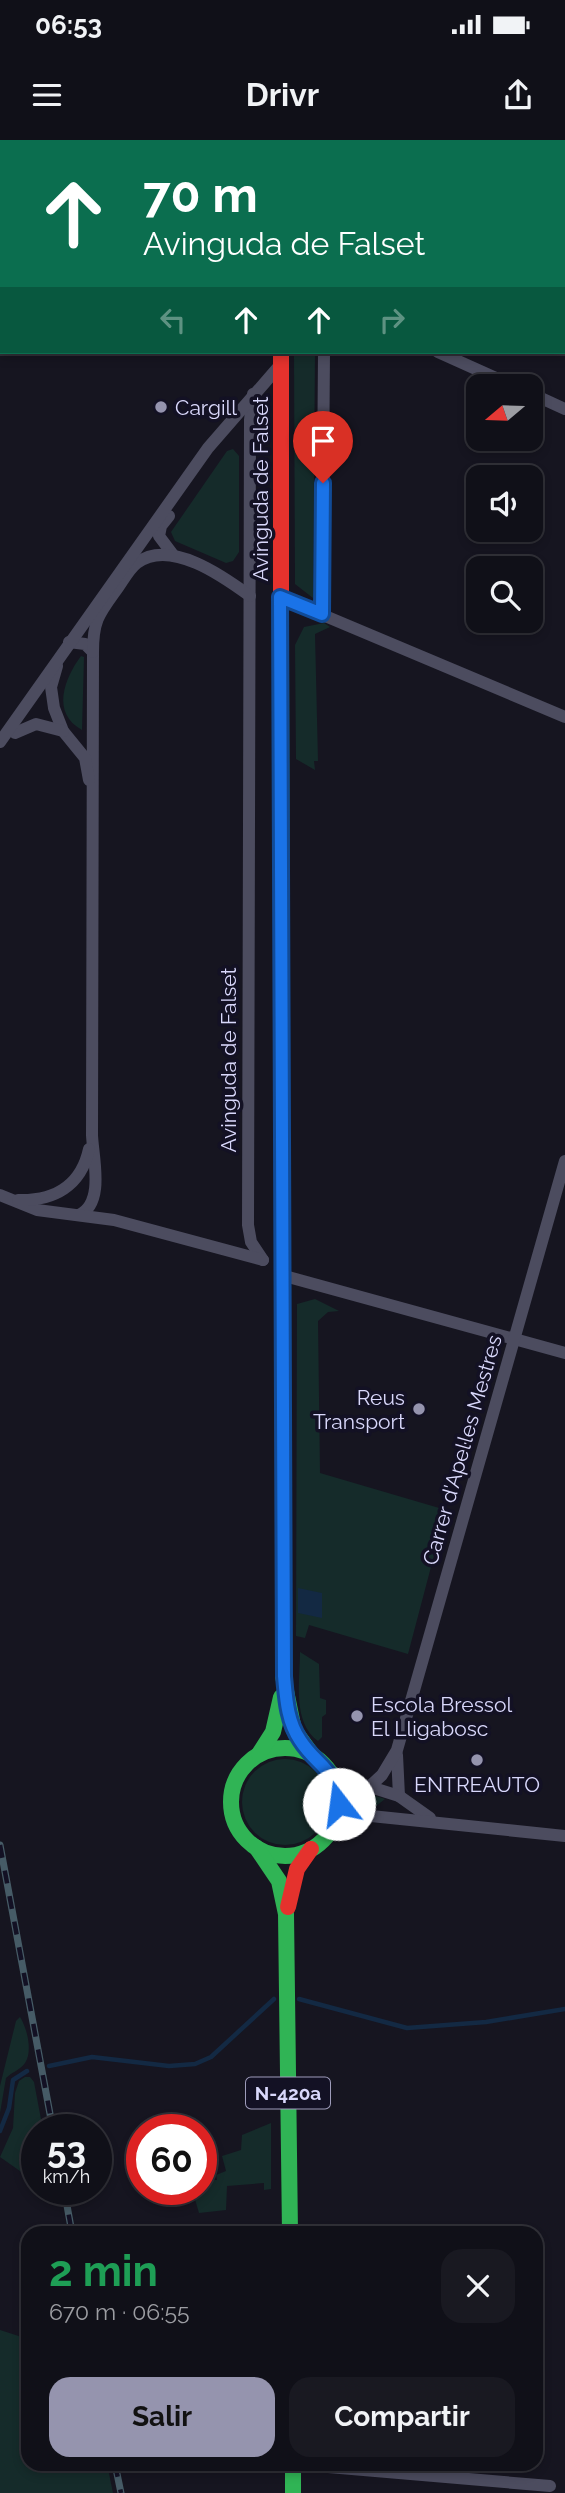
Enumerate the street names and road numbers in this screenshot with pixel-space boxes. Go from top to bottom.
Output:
street label: Avinguda de Falset [248,396,273,582]
street label: Avinguda de Falset [216,967,241,1153]
street label: Carrer d'Apel·les Mestres [417,1332,507,1568]
road number: N-420a [246,2078,330,2108]

